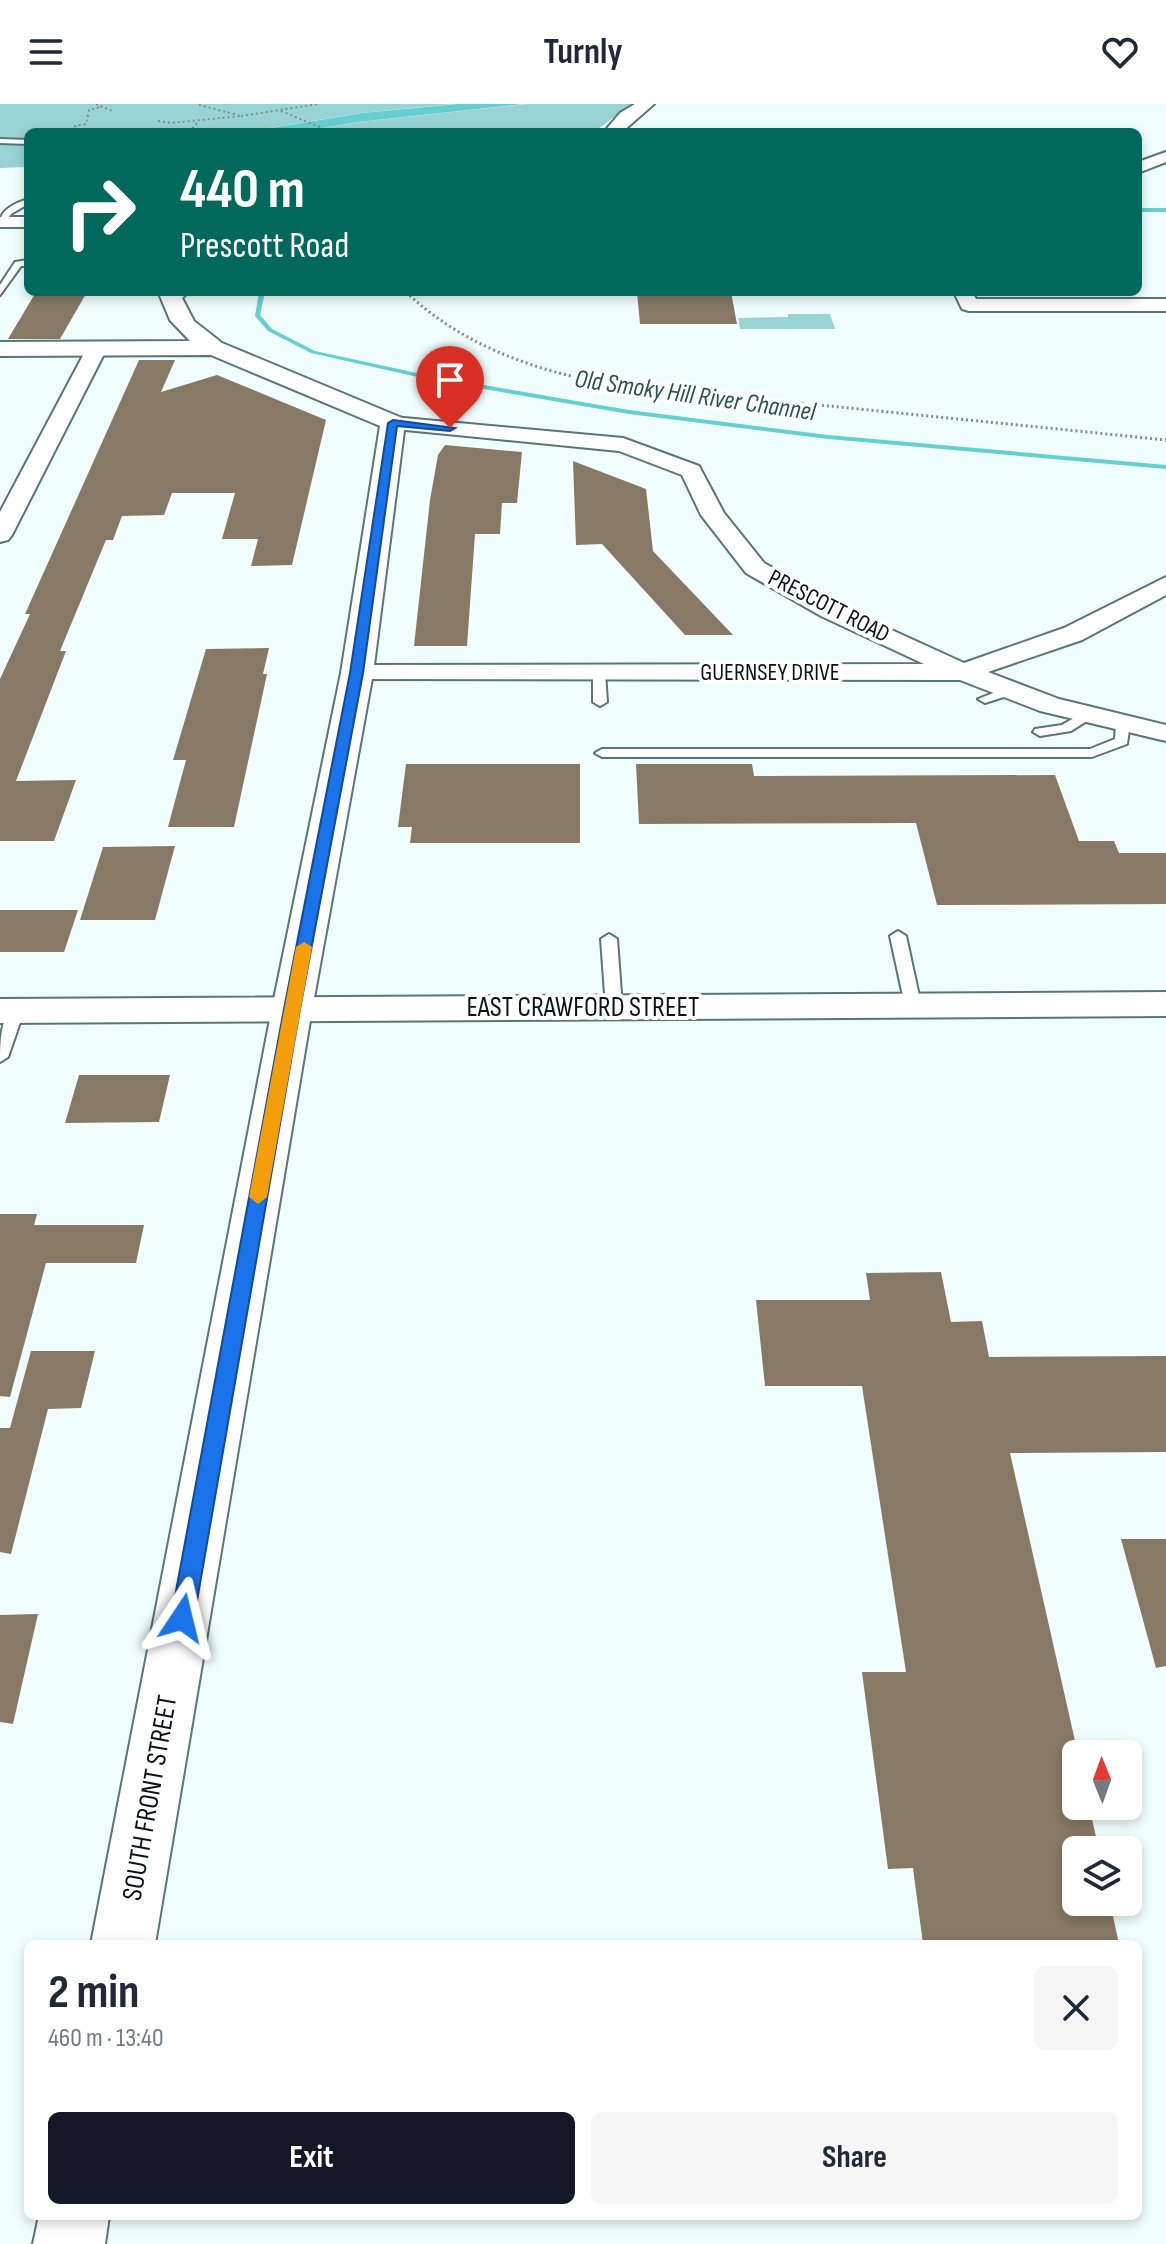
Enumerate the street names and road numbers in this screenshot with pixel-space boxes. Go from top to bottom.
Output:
street label: PRESCOTT ROAD [763,563,895,649]
street label: GUERNSEY DRIVE [700,658,840,687]
street label: EAST CRAWFORD STREET [467,991,699,1024]
street label: SOUTH FRONT STREET [116,1693,184,1903]

